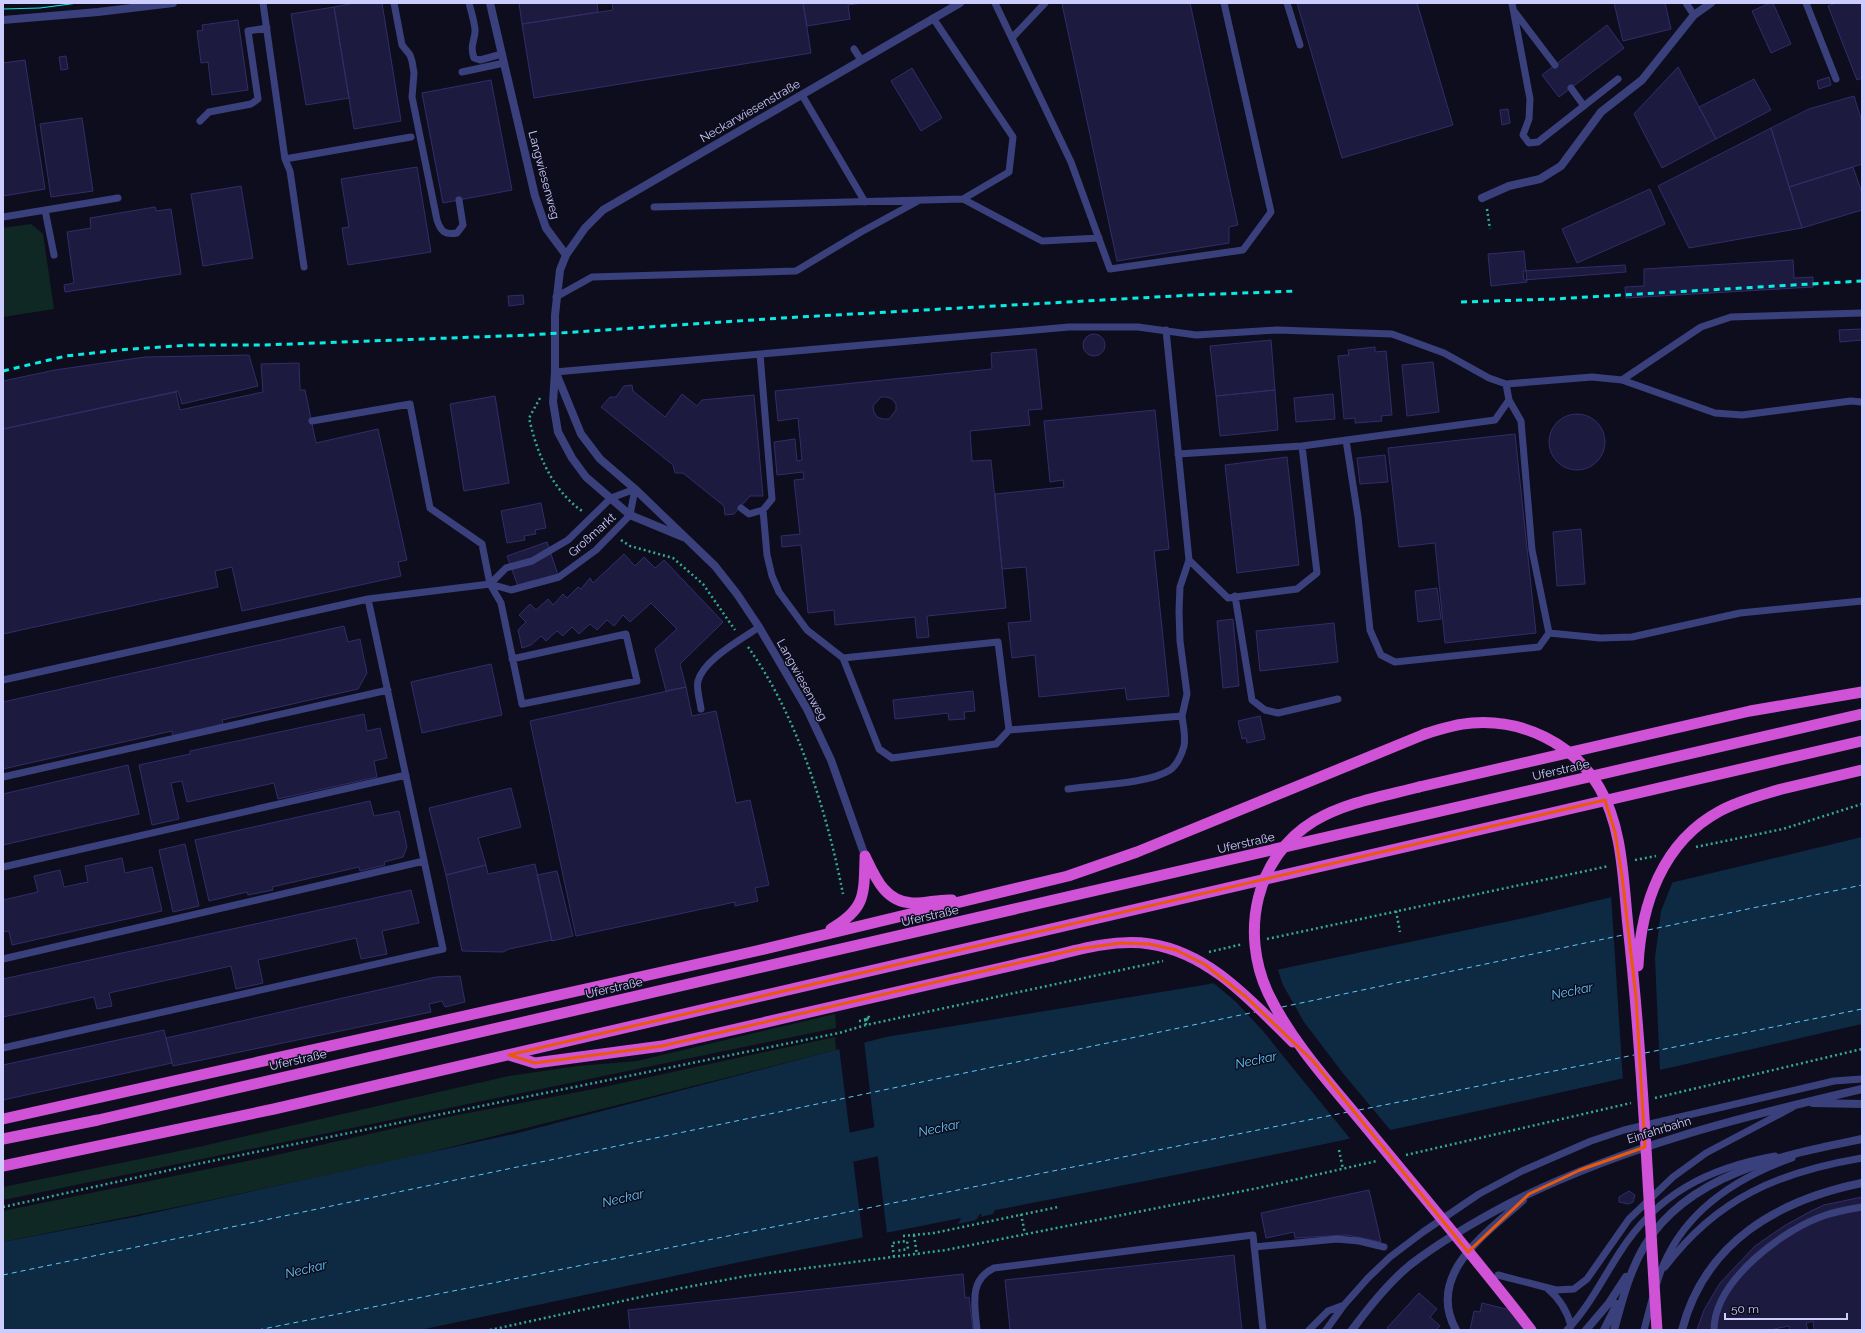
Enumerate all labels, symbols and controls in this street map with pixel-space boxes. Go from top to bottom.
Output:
street label: Neckarwiesenstraße [697,77,803,145]
street label: Langwiesenweg [525,129,563,221]
street label: Großmarkt [566,510,618,560]
street label: Langwiesenweg [774,637,830,723]
street label: Uferstraße [1531,757,1591,783]
street label: Uferstraße [1216,830,1276,856]
street label: Uferstraße [900,903,960,929]
street label: Uferstraße [584,975,644,1001]
water label: Neckar [1550,979,1595,1003]
street label: Uferstraße [268,1047,328,1073]
water label: Neckar [1234,1048,1279,1072]
street label: Einfahrbahn [1625,1114,1693,1146]
water label: Neckar [917,1116,962,1140]
water label: Neckar [601,1186,646,1210]
water label: Neckar [284,1257,329,1281]
scale bar [1725,1295,1847,1321]
text: 50 m [1731,1302,1759,1316]

